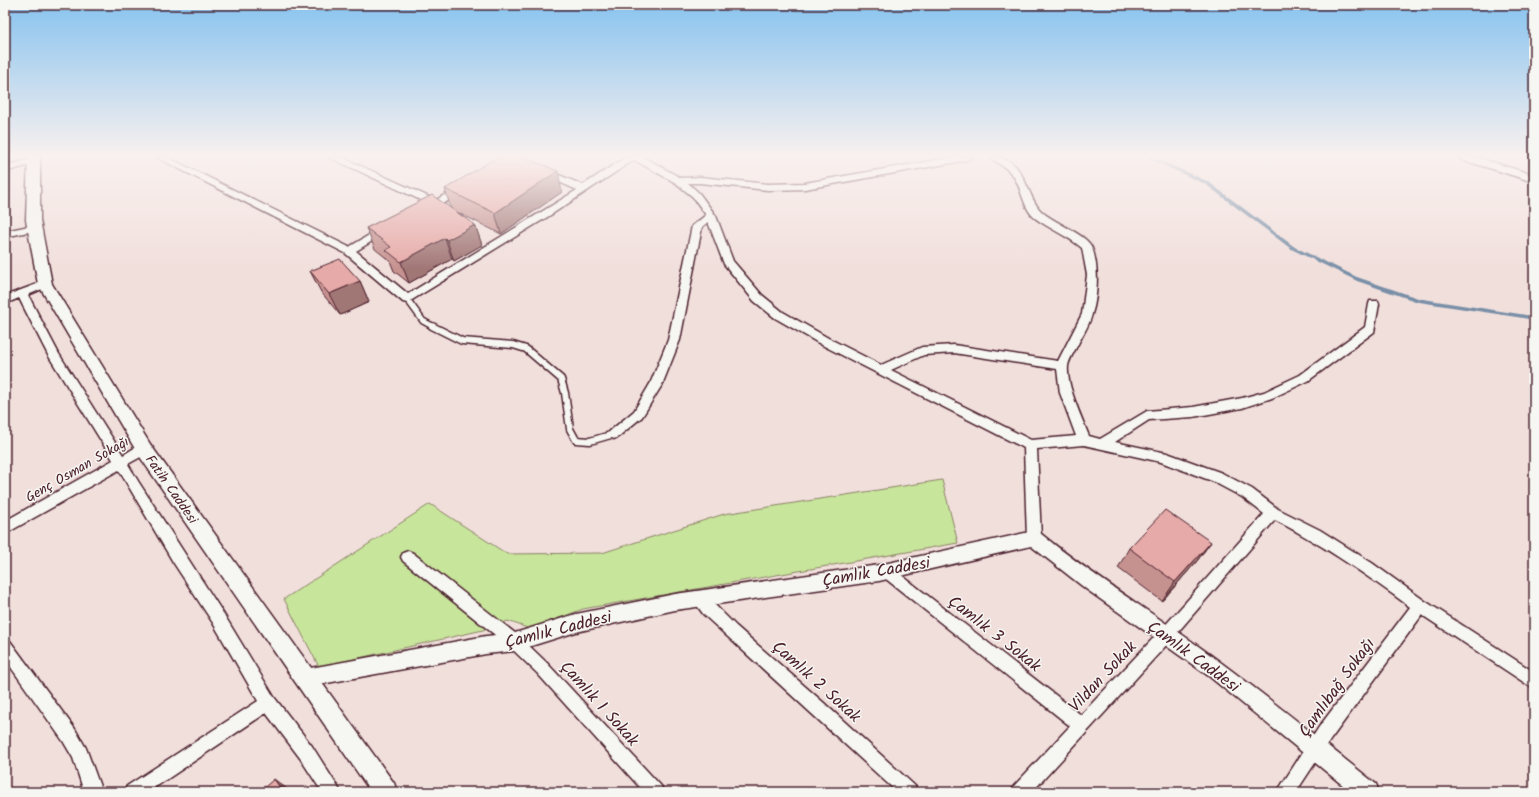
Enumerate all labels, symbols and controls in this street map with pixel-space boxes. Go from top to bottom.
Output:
street label: Genç Osman Sokağı [21,431,134,509]
street label: Fatih Caddesi [139,450,204,529]
street label: Çamlık Caddesi [820,550,933,595]
street label: Çamlık 3 Sokak [942,589,1047,680]
street label: Çamlık Caddesi [502,604,616,657]
street label: Çamlık Caddesi [1141,614,1246,701]
street label: Çamlıbağ Sokağı [1292,633,1383,743]
street label: Çamlık 2 Sokak [765,634,868,730]
street label: Vildan Sokak [1062,634,1144,719]
street label: Çamlık 1 Sokak [553,655,646,754]

